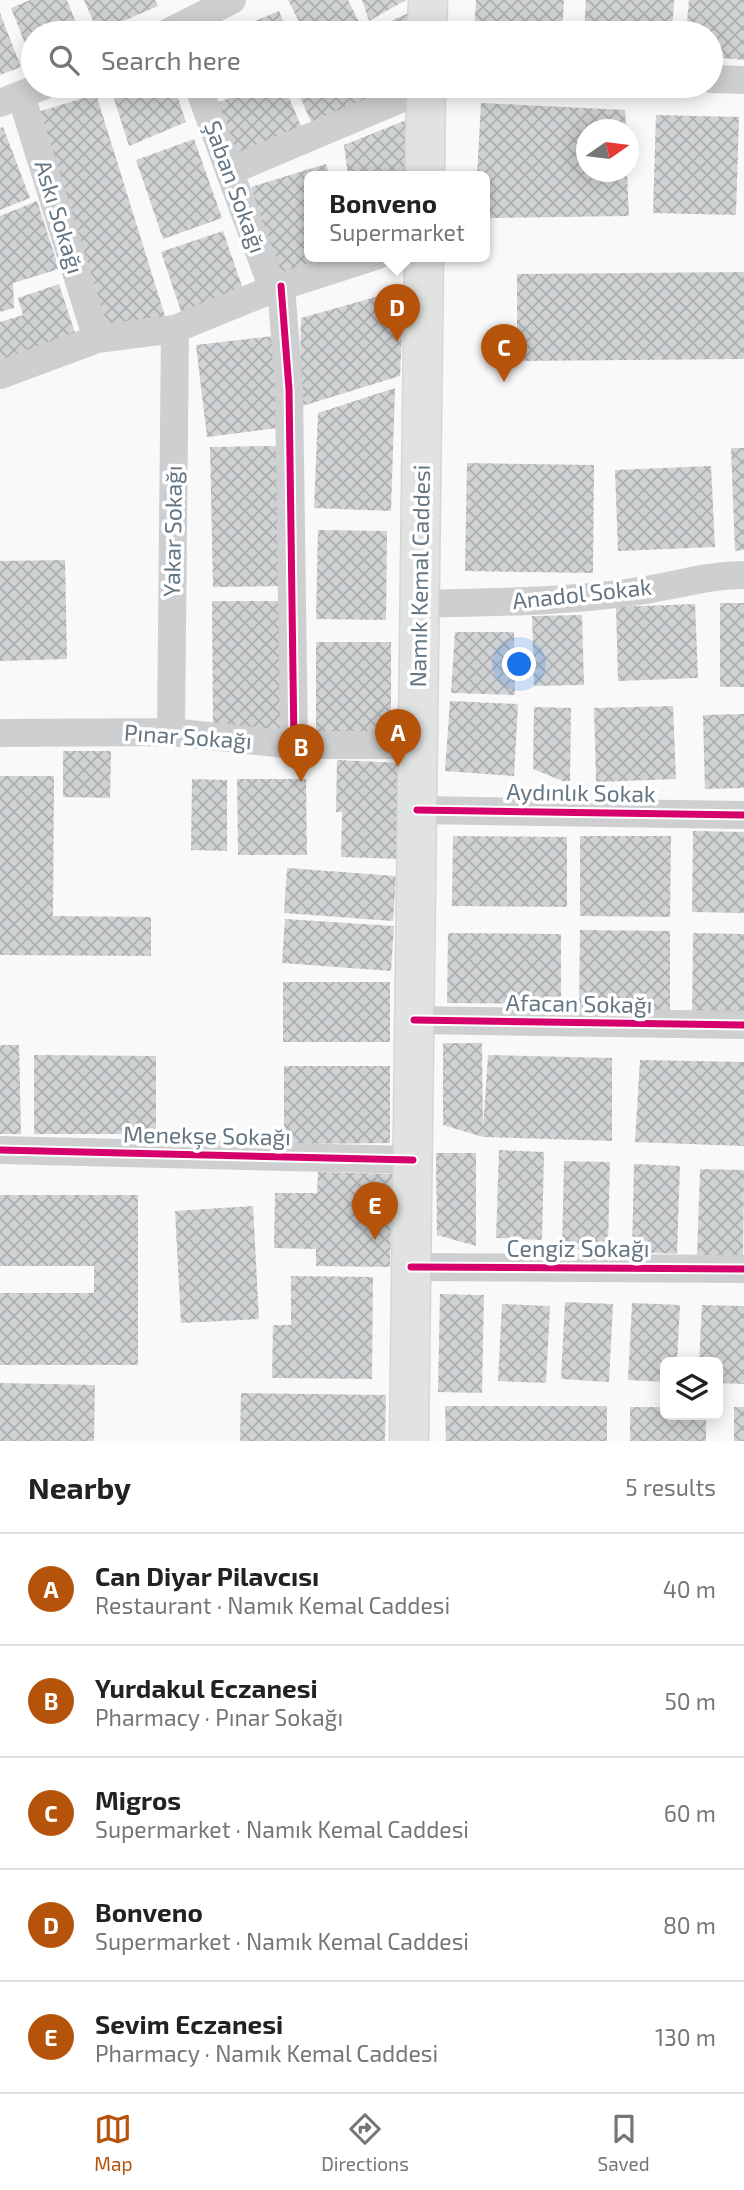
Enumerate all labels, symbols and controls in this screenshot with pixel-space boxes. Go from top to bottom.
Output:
search box [21,21,723,98]
icon: search [45,41,83,79]
text: Search here [101,44,241,75]
street label: Şaban Sokağı [198,117,273,257]
north arrow [576,119,639,182]
street label: Askı Sokağı [29,156,91,277]
popup [304,171,490,262]
text: Bonveno [329,187,437,218]
text: Supermarket [329,218,465,246]
pin: D [374,284,420,342]
pin: C [481,324,527,382]
street label: Namık Kemal Caddesi [403,464,435,688]
street label: Yakar Sokağı [157,465,187,597]
street label: Anadol Sokak [511,572,653,614]
your location [502,647,536,681]
pin: A [375,709,421,767]
street label: Pınar Sokağı [123,718,253,754]
pin: B [278,724,324,782]
street label: Aydınlık Sokak [506,777,656,807]
street label: Afacan Sokağı [505,988,653,1018]
street label: Menekşe Sokağı [123,1120,291,1151]
pin: E [352,1182,398,1240]
street label: Cengiz Sokağı [506,1234,650,1262]
map controls [660,1357,723,1420]
button: layers [660,1357,723,1420]
text: Nearby [28,1469,131,1505]
text: 5 results [625,1473,716,1501]
text: Can Diyar Pilavcısı [95,1560,319,1591]
text: A [43,1575,59,1603]
text: 40 m [663,1575,716,1603]
text: Restaurant · Namık Kemal Caddesi [95,1591,450,1619]
text: Yurdakul Eczanesi [95,1672,318,1703]
text: B [44,1687,58,1715]
text: 50 m [665,1687,716,1715]
text: Pharmacy · Pınar Sokağı [95,1703,343,1731]
text: Migros [95,1784,181,1815]
text: C [44,1799,58,1827]
text: 60 m [664,1799,716,1827]
text: Supermarket · Namık Kemal Caddesi [95,1815,469,1843]
text: Bonveno [95,1896,203,1927]
text: D [43,1911,59,1939]
text: 80 m [663,1911,716,1939]
text: Supermarket · Namık Kemal Caddesi [95,1927,469,1955]
text: Sevim Eczanesi [95,2008,283,2039]
text: E [44,2023,58,2051]
text: 130 m [655,2023,716,2051]
text: Pharmacy · Namık Kemal Caddesi [95,2039,438,2067]
tab: Map [94,2110,132,2175]
tab: Directions [321,2110,409,2175]
tab: Saved [597,2110,650,2175]

